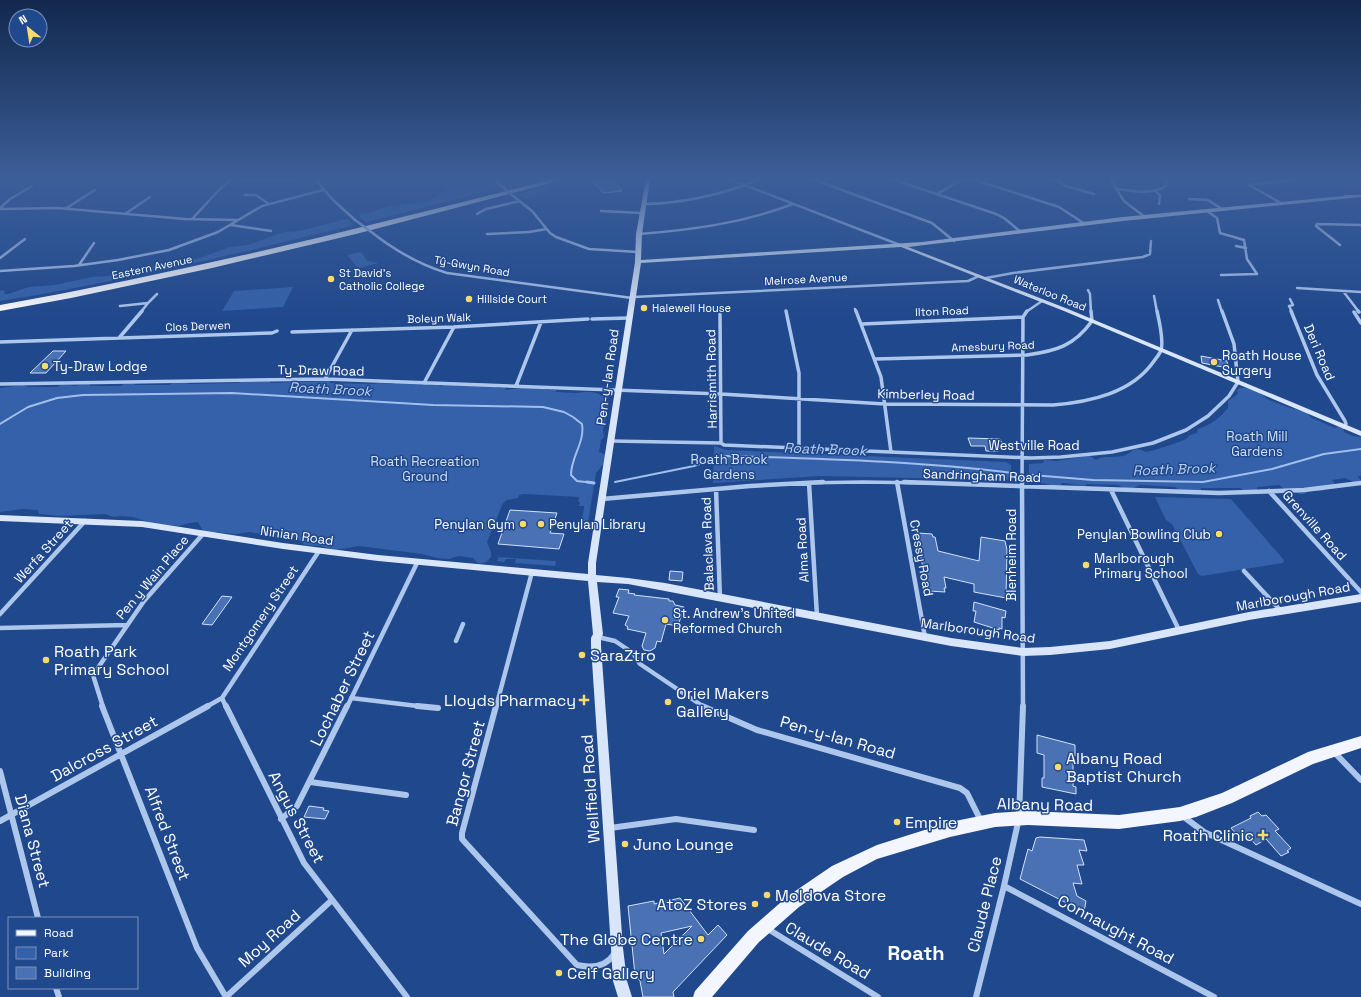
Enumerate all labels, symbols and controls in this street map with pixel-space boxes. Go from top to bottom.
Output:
north arrow [8,8,48,48]
text: N [16,11,30,27]
street label: Eastern Avenue [110,252,194,282]
street label: Tŷ-Gwyn Road [433,252,511,280]
place label: St David's Catholic College [339,266,425,293]
street label: Melrose Avenue [764,270,848,288]
street label: Waterloo Road [1012,272,1088,314]
marker: St David's Catholic College [326,274,336,284]
place label: Hillside Court [477,292,547,306]
marker: Hillside Court [464,294,474,304]
place label: Halewell House [652,301,731,315]
marker: Halewell House [639,303,649,313]
street label: Ilton Road [915,303,969,319]
street label: Boleyn Walk [407,310,471,326]
street label: Clos Derwen [165,318,231,334]
street label: Deri Road [1300,321,1339,383]
street label: Pen-y-lan Road [592,328,623,426]
street label: Harrismith Road [702,329,721,429]
street label: Amesbury Road [951,338,1035,354]
place label: Roath House Surgery [1222,347,1302,379]
marker: Roath House Surgery [1209,357,1219,367]
place label: Ty-Draw Lodge [53,358,147,375]
marker: Ty-Draw Lodge [40,361,50,371]
street label: Ty-Draw Road [277,361,365,380]
water label: Roath Brook [288,378,373,400]
street label: Kimberley Road [877,385,975,404]
park label: Roath Mill Gardens [1226,428,1288,460]
street label: Westville Road [988,437,1080,454]
water label: Roath Brook [783,439,868,459]
park label: Roath Brook Gardens [691,451,767,483]
park label: Roath Recreation Ground [371,453,479,485]
water label: Roath Brook [1132,459,1217,479]
street label: Sandringham Road [923,465,1041,486]
street label: Grenville Road [1279,487,1350,564]
street label: Balaclava Road [697,497,718,591]
street label: Blenheim Road [1003,509,1020,601]
street label: Werfa Street [10,516,76,587]
place label: Penylan Gym [434,516,515,533]
place label: Penylan Library [549,516,646,533]
street label: Alma Road [792,517,813,583]
street label: Cressy Road [906,518,937,598]
marker: Penylan Gym [518,519,528,529]
marker: Penylan Library [536,519,546,529]
street label: Ninian Road [259,522,335,549]
place label: Penylan Bowling Club [1077,526,1211,543]
marker: Penylan Bowling Club [1214,529,1224,539]
street label: Pen y Wain Place [112,532,193,623]
place label: Marlborough Primary School [1094,550,1188,582]
marker: Marlborough Primary School [1081,560,1091,570]
street label: Montgomery Street [219,562,302,674]
street label: Marlborough Road [1235,578,1351,615]
place label: St. Andrew's United Reformed Church [673,605,795,637]
street label: Marlborough Road [920,614,1036,647]
marker: St. Andrew's United Reformed Church [660,615,670,625]
street label: Lochaber Street [305,627,379,749]
place label: Roath Park Primary School [54,641,169,680]
place label: SaraZtro [590,645,656,666]
marker: SaraZtro [577,650,587,660]
marker: Roath Park Primary School [41,655,51,665]
place label: Oriel Makers Gallery [676,683,769,722]
place label: Lloyds Pharmacy [444,690,576,711]
marker: Lloyds Pharmacy [579,695,589,705]
marker: Oriel Makers Gallery [663,697,673,707]
street label: Dalcross Street [47,710,161,786]
street label: Pen-y-lan Road [778,711,898,764]
street label: Bangor Street [441,718,490,828]
street label: Wellfield Road [576,734,605,844]
place label: Albany Road Baptist Church [1066,748,1182,787]
marker: Albany Road Baptist Church [1053,762,1063,772]
street label: Angus Street [263,768,330,867]
street label: Alfred Street [140,783,195,883]
street label: Diana Street [10,792,55,890]
street label: Albany Road [997,793,1093,816]
place label: Empire [905,812,957,833]
marker: Empire [892,817,902,827]
place label: Roath Clinic [1163,825,1254,846]
marker: Roath Clinic [1257,829,1269,841]
place label: Juno Lounge [633,834,734,855]
marker: Juno Lounge [620,839,630,849]
street label: Claude Place [962,854,1007,954]
place label: Moldova Store [775,885,886,906]
marker: Moldova Store [762,890,772,900]
street label: Connaught Road [1054,890,1178,969]
place label: AtoZ Stores [657,894,747,915]
marker: AtoZ Stores [750,899,760,909]
street label: Moy Road [234,905,305,972]
legend [8,917,138,989]
street label: Claude Road [781,917,874,984]
text: Road [44,925,73,941]
place label: The Globe Centre [560,929,693,950]
marker: The Globe Centre [696,934,706,944]
district label: Roath [887,940,945,966]
text: Park [44,945,69,961]
place label: Celf Gallery [567,963,655,984]
text: Building [44,965,91,981]
marker: Celf Gallery [554,968,564,978]

